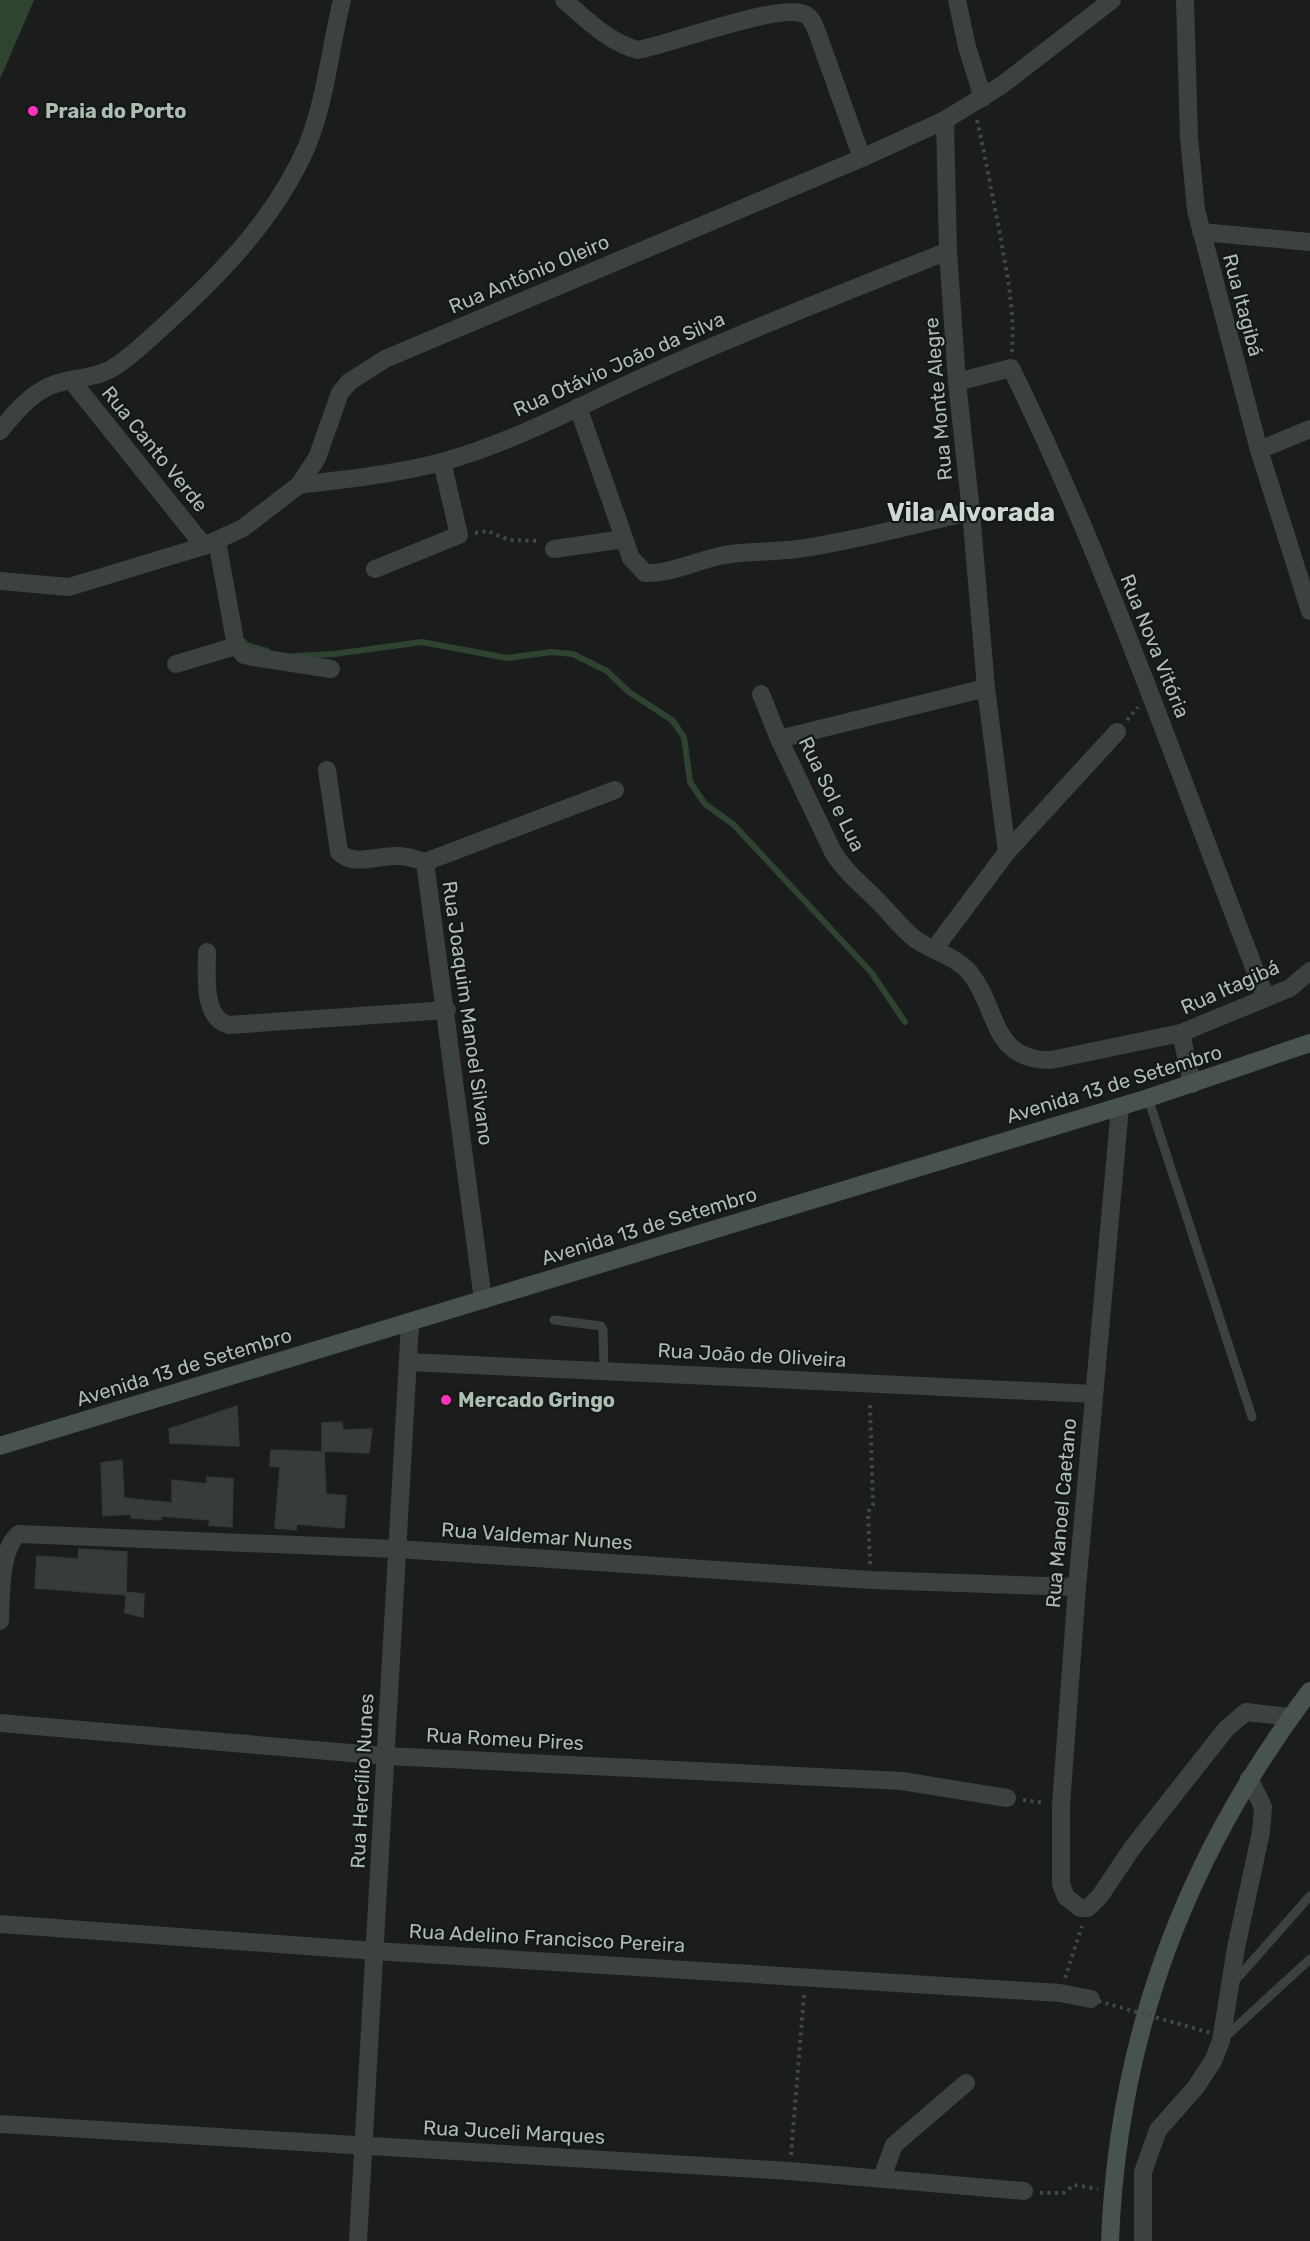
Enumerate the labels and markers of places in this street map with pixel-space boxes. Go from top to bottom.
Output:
place label: Praia do Porto [45,99,186,123]
marker: Praia do Porto [26,104,40,118]
place label: Mercado Gringo [458,1388,615,1412]
marker: Mercado Gringo [439,1393,453,1407]

